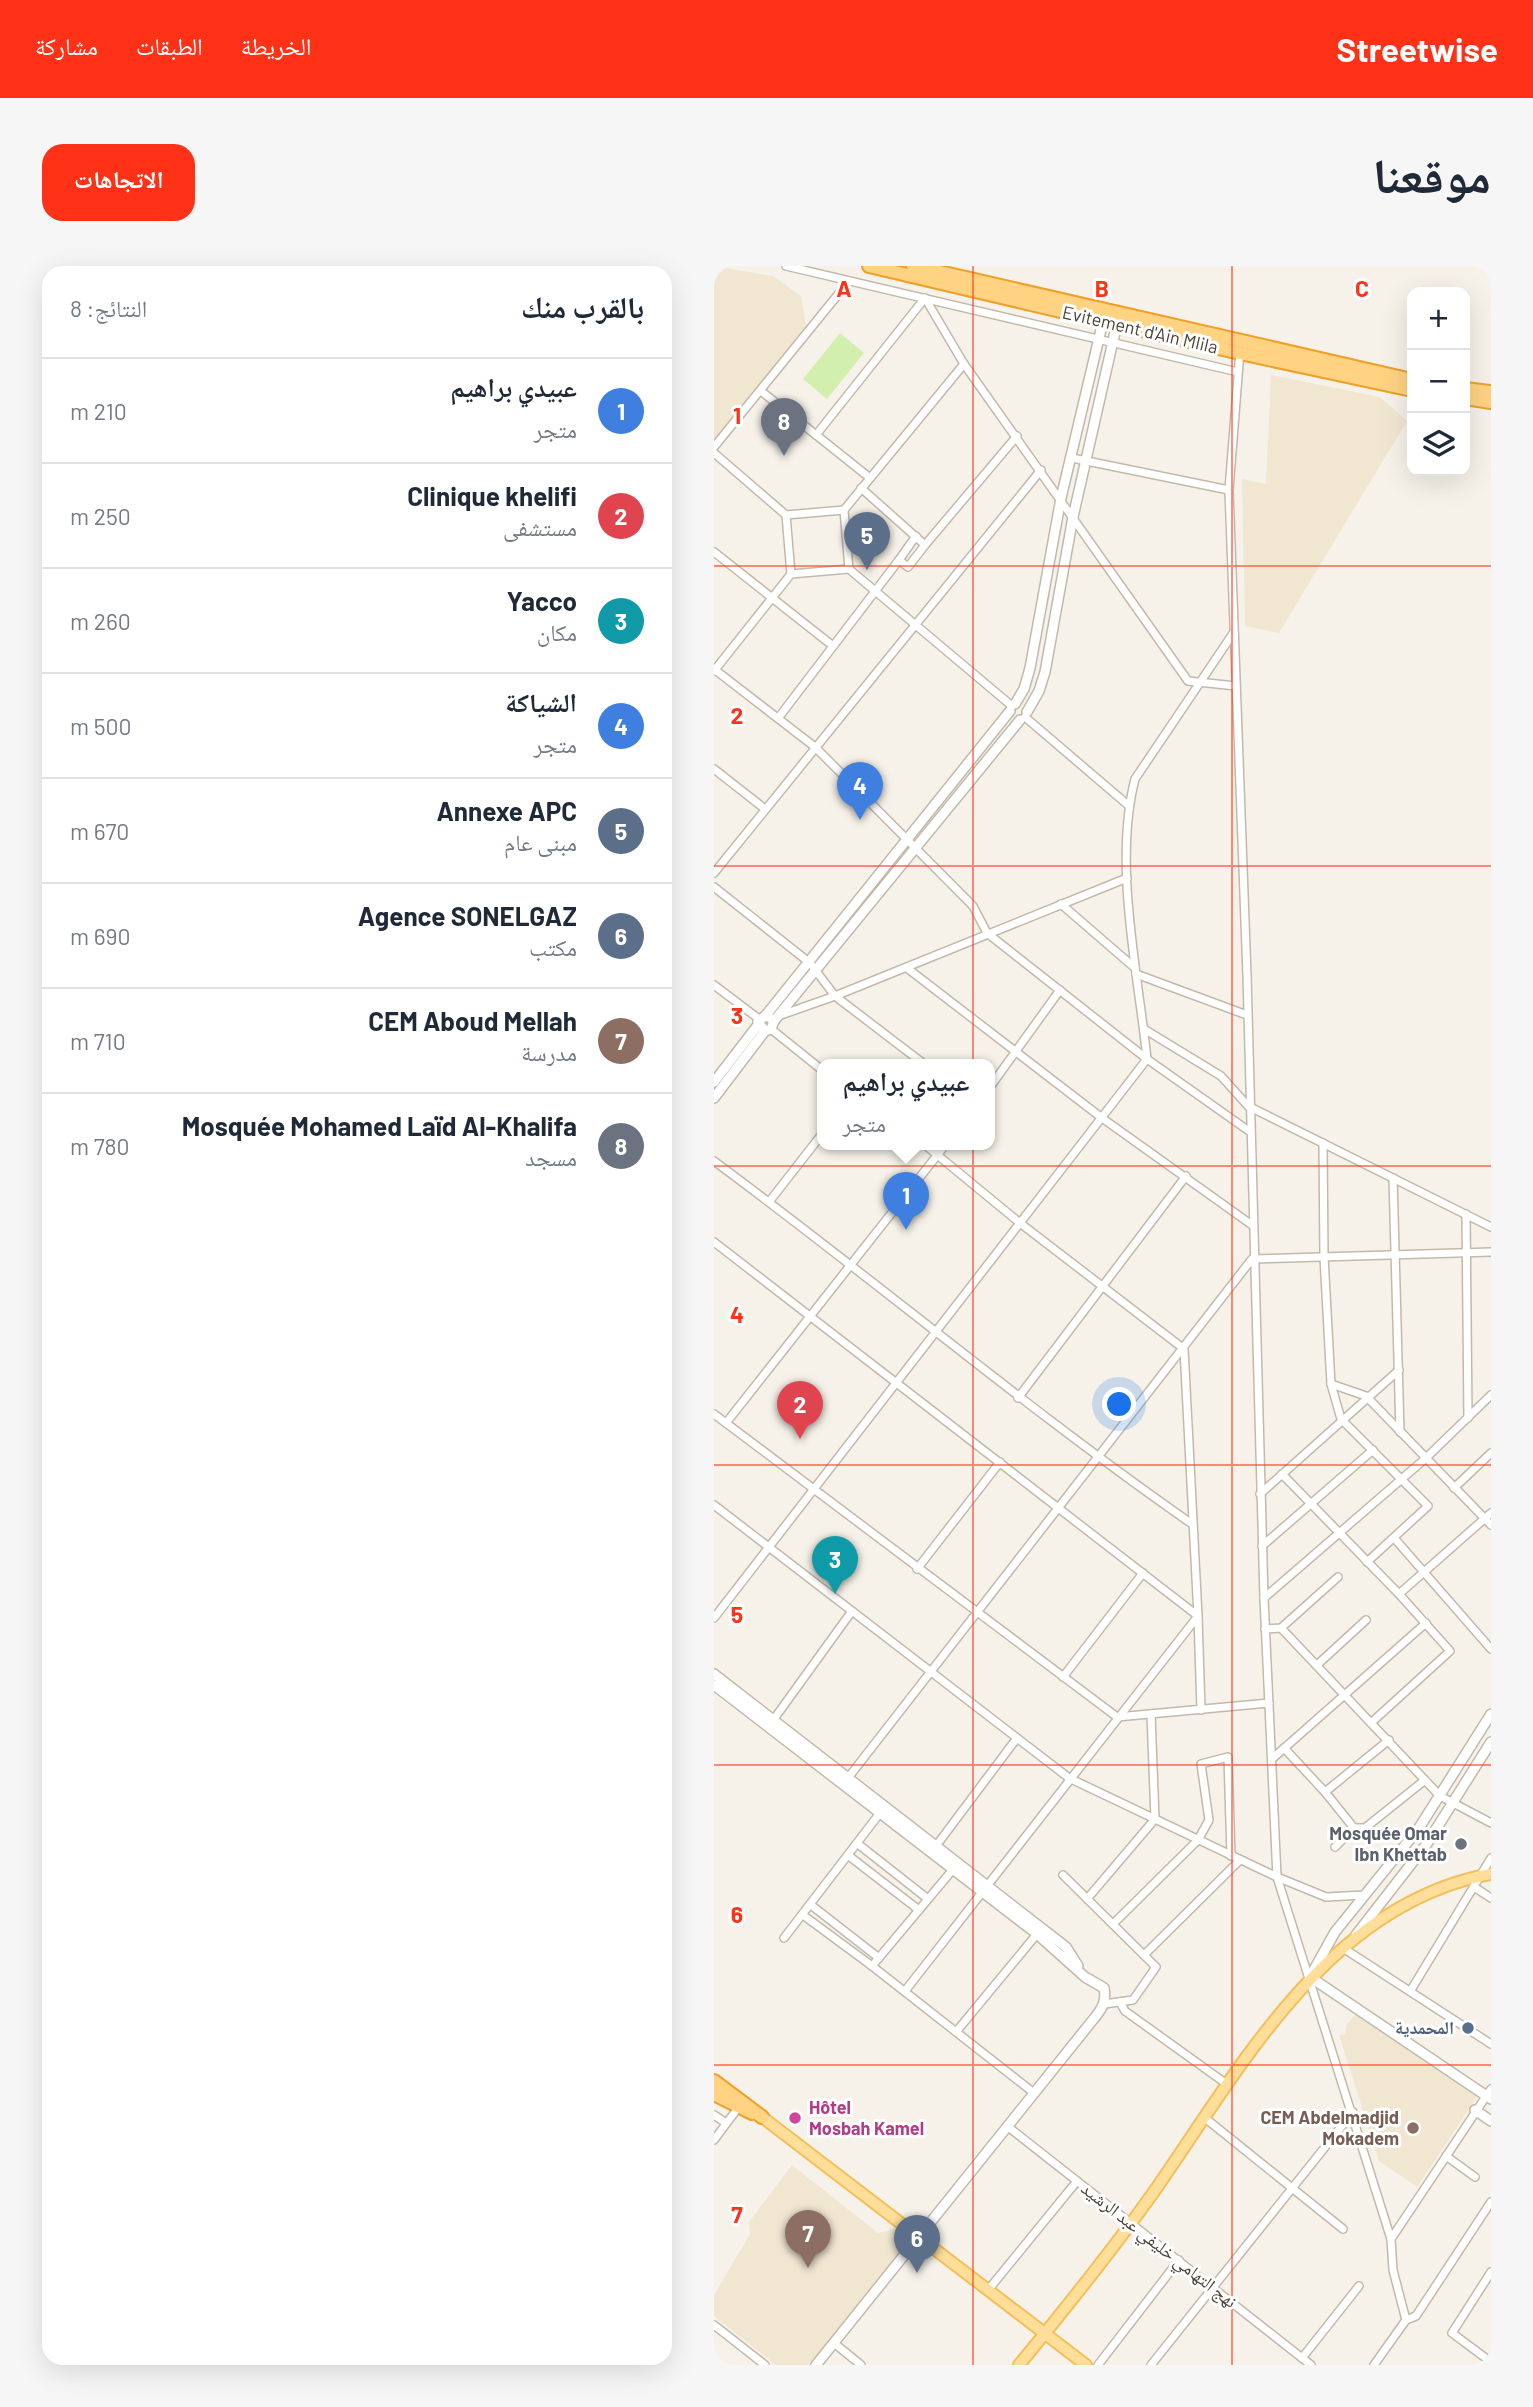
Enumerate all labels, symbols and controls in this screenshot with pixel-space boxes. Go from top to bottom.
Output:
text: Streetwise [1337,29,1498,69]
text: مشاركة [35,31,98,60]
text: الطبقات [136,31,203,60]
text: الخريطة [241,31,311,60]
button: الاتجاهات [42,144,195,221]
text: موقعنا [1373,144,1491,203]
text: A [836,274,852,302]
text: B [1095,274,1109,302]
text: C [1355,274,1369,302]
map controls [1407,287,1470,476]
button: + [1407,287,1470,350]
text: بالقرب منك [521,288,644,324]
text: النتائج: 8 [70,294,147,322]
street label: Evitement d'Ain Mlila [1060,300,1220,358]
button: − [1407,350,1470,413]
text: عبيدي براهيم [450,371,577,402]
text: 210 m [70,397,127,425]
text: 1 [617,397,625,425]
pin: 8 [761,398,807,456]
text: 1 [733,401,741,429]
button: layers [1407,413,1470,476]
text: متجر [534,415,577,443]
text: Clinique khelifi [407,480,577,511]
text: 250 m [70,502,131,530]
text: 2 [615,502,627,530]
pin: 5 [844,512,890,570]
text: مستشفى [503,513,577,541]
text: Yacco [507,585,577,616]
text: 260 m [70,607,131,635]
text: 3 [615,607,627,635]
text: مكان [537,618,577,646]
text: الشياكة [505,686,577,717]
text: 2 [731,701,743,729]
text: 500 m [70,712,131,740]
text: 4 [614,712,628,740]
text: متجر [534,730,577,758]
pin: 4 [837,762,883,820]
text: Annexe APC [436,795,577,826]
text: 670 m [70,817,129,845]
text: 5 [615,817,627,845]
text: مبنى عام [504,828,577,856]
text: Agence SONELGAZ [358,900,577,931]
text: 690 m [70,922,130,950]
text: 6 [615,922,627,950]
text: مكتب [529,933,577,961]
text: 3 [731,1001,743,1029]
text: CEM Aboud Mellah [368,1005,577,1036]
text: 710 m [70,1027,126,1055]
text: 7 [615,1027,627,1055]
text: مدرسة [521,1038,577,1066]
popup [817,1059,995,1150]
text: عبيدي براهيم [843,1065,969,1096]
text: متجر [843,1109,886,1137]
text: Mosquée Mohamed Laïd Al-Khalifa [182,1110,577,1141]
text: 780 m [70,1132,130,1160]
text: 8 [615,1132,627,1160]
text: مسجد [525,1143,577,1171]
pin: 1 [883,1172,929,1230]
text: 4 [730,1300,744,1328]
pin: 2 [777,1381,823,1439]
your location [1102,1387,1136,1421]
pin: 3 [812,1536,858,1594]
text: 5 [731,1600,743,1628]
place label: Mosquée Omar Ibn Khettab [1329,1822,1447,1865]
marker: Mosquée Omar Ibn Khettab [1453,1836,1469,1852]
text: 6 [731,1900,743,1928]
place label: المحمدية [1395,2016,1454,2038]
marker: المحمدية [1460,2020,1476,2036]
place label: Hôtel Mosbah Kamel [809,2096,924,2139]
place label: CEM Abdelmadjid Mokadem [1260,2106,1399,2149]
marker: Hôtel Mosbah Kamel [787,2110,803,2126]
marker: CEM Abdelmadjid Mokadem [1405,2120,1421,2136]
street label: نهج التهامي خليفي عبد الرشيد [1075,2177,1242,2315]
text: 7 [731,2200,743,2228]
pin: 7 [785,2210,831,2268]
pin: 6 [894,2215,940,2273]

